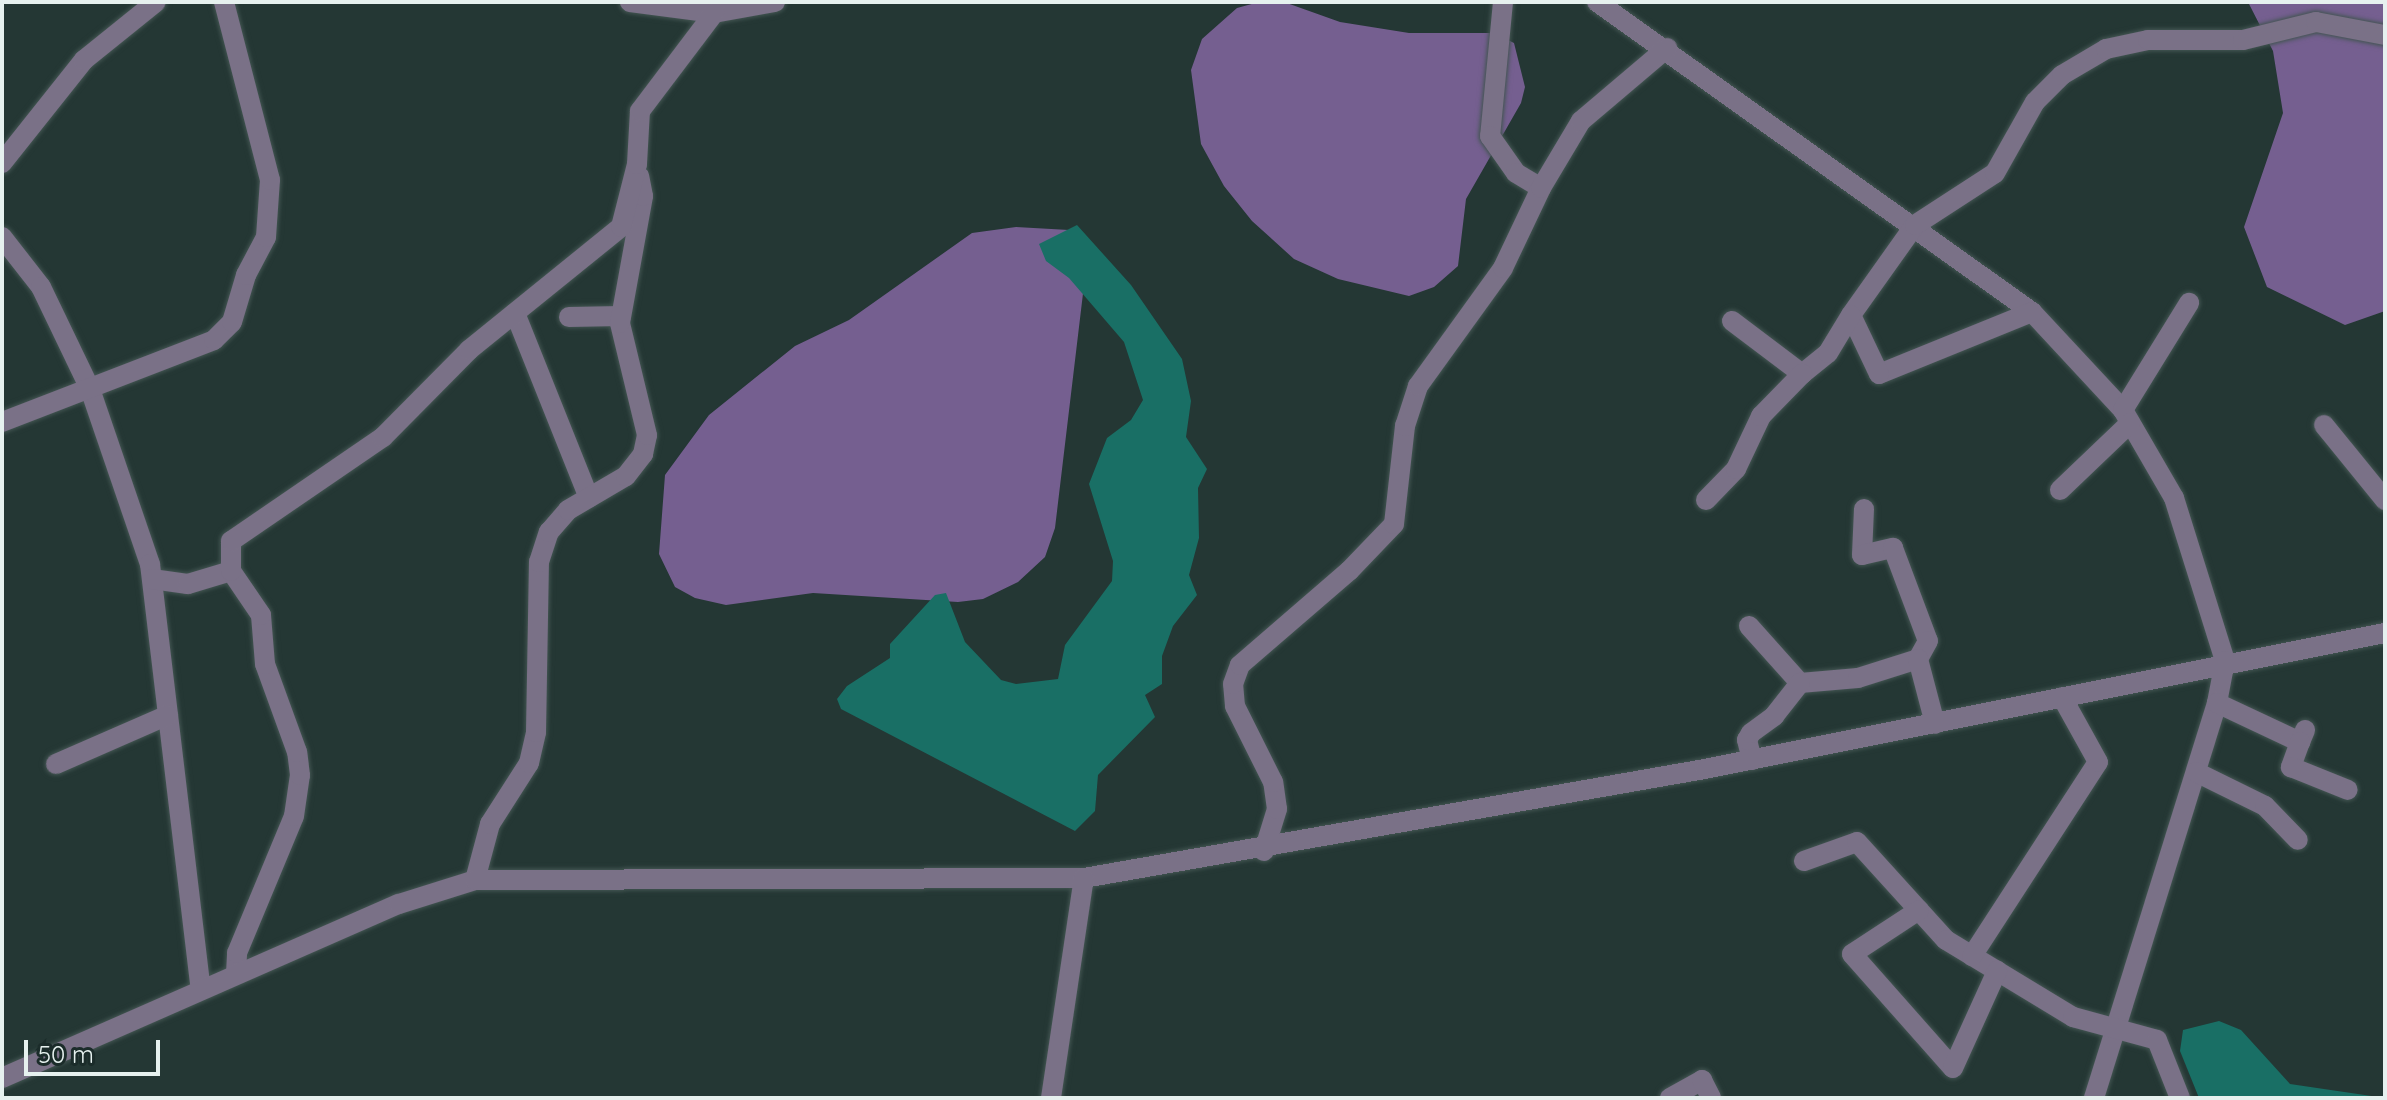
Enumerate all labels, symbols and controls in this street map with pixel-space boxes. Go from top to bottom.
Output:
scale bar [28,1024,164,1074]
text: 50 m [38,1039,94,1069]

